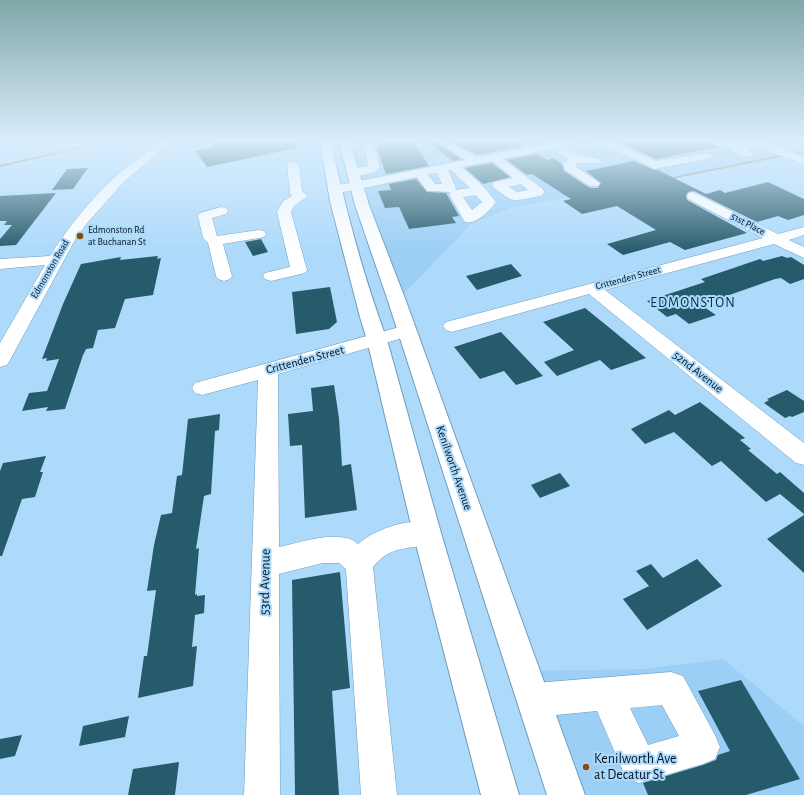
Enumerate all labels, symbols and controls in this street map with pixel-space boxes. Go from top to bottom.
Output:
street label: 51st Place [729,210,767,238]
place label: Edmonston Rd at Buchanan St [88,224,146,248]
marker: Edmonston Rd at Buchanan St [75,231,85,241]
street label: Edmonston Road [28,237,72,301]
street label: Crittenden Street [594,264,662,292]
district label: EDMONSTON [650,295,736,311]
street label: Crittenden Street [264,343,346,377]
street label: 52nd Avenue [670,348,726,396]
street label: Kenilworth Avenue [433,424,475,512]
street label: 53rd Avenue [256,549,274,615]
place label: Kenilworth Ave at Decatur St [594,751,676,784]
marker: Kenilworth Ave at Decatur St [581,762,591,772]

